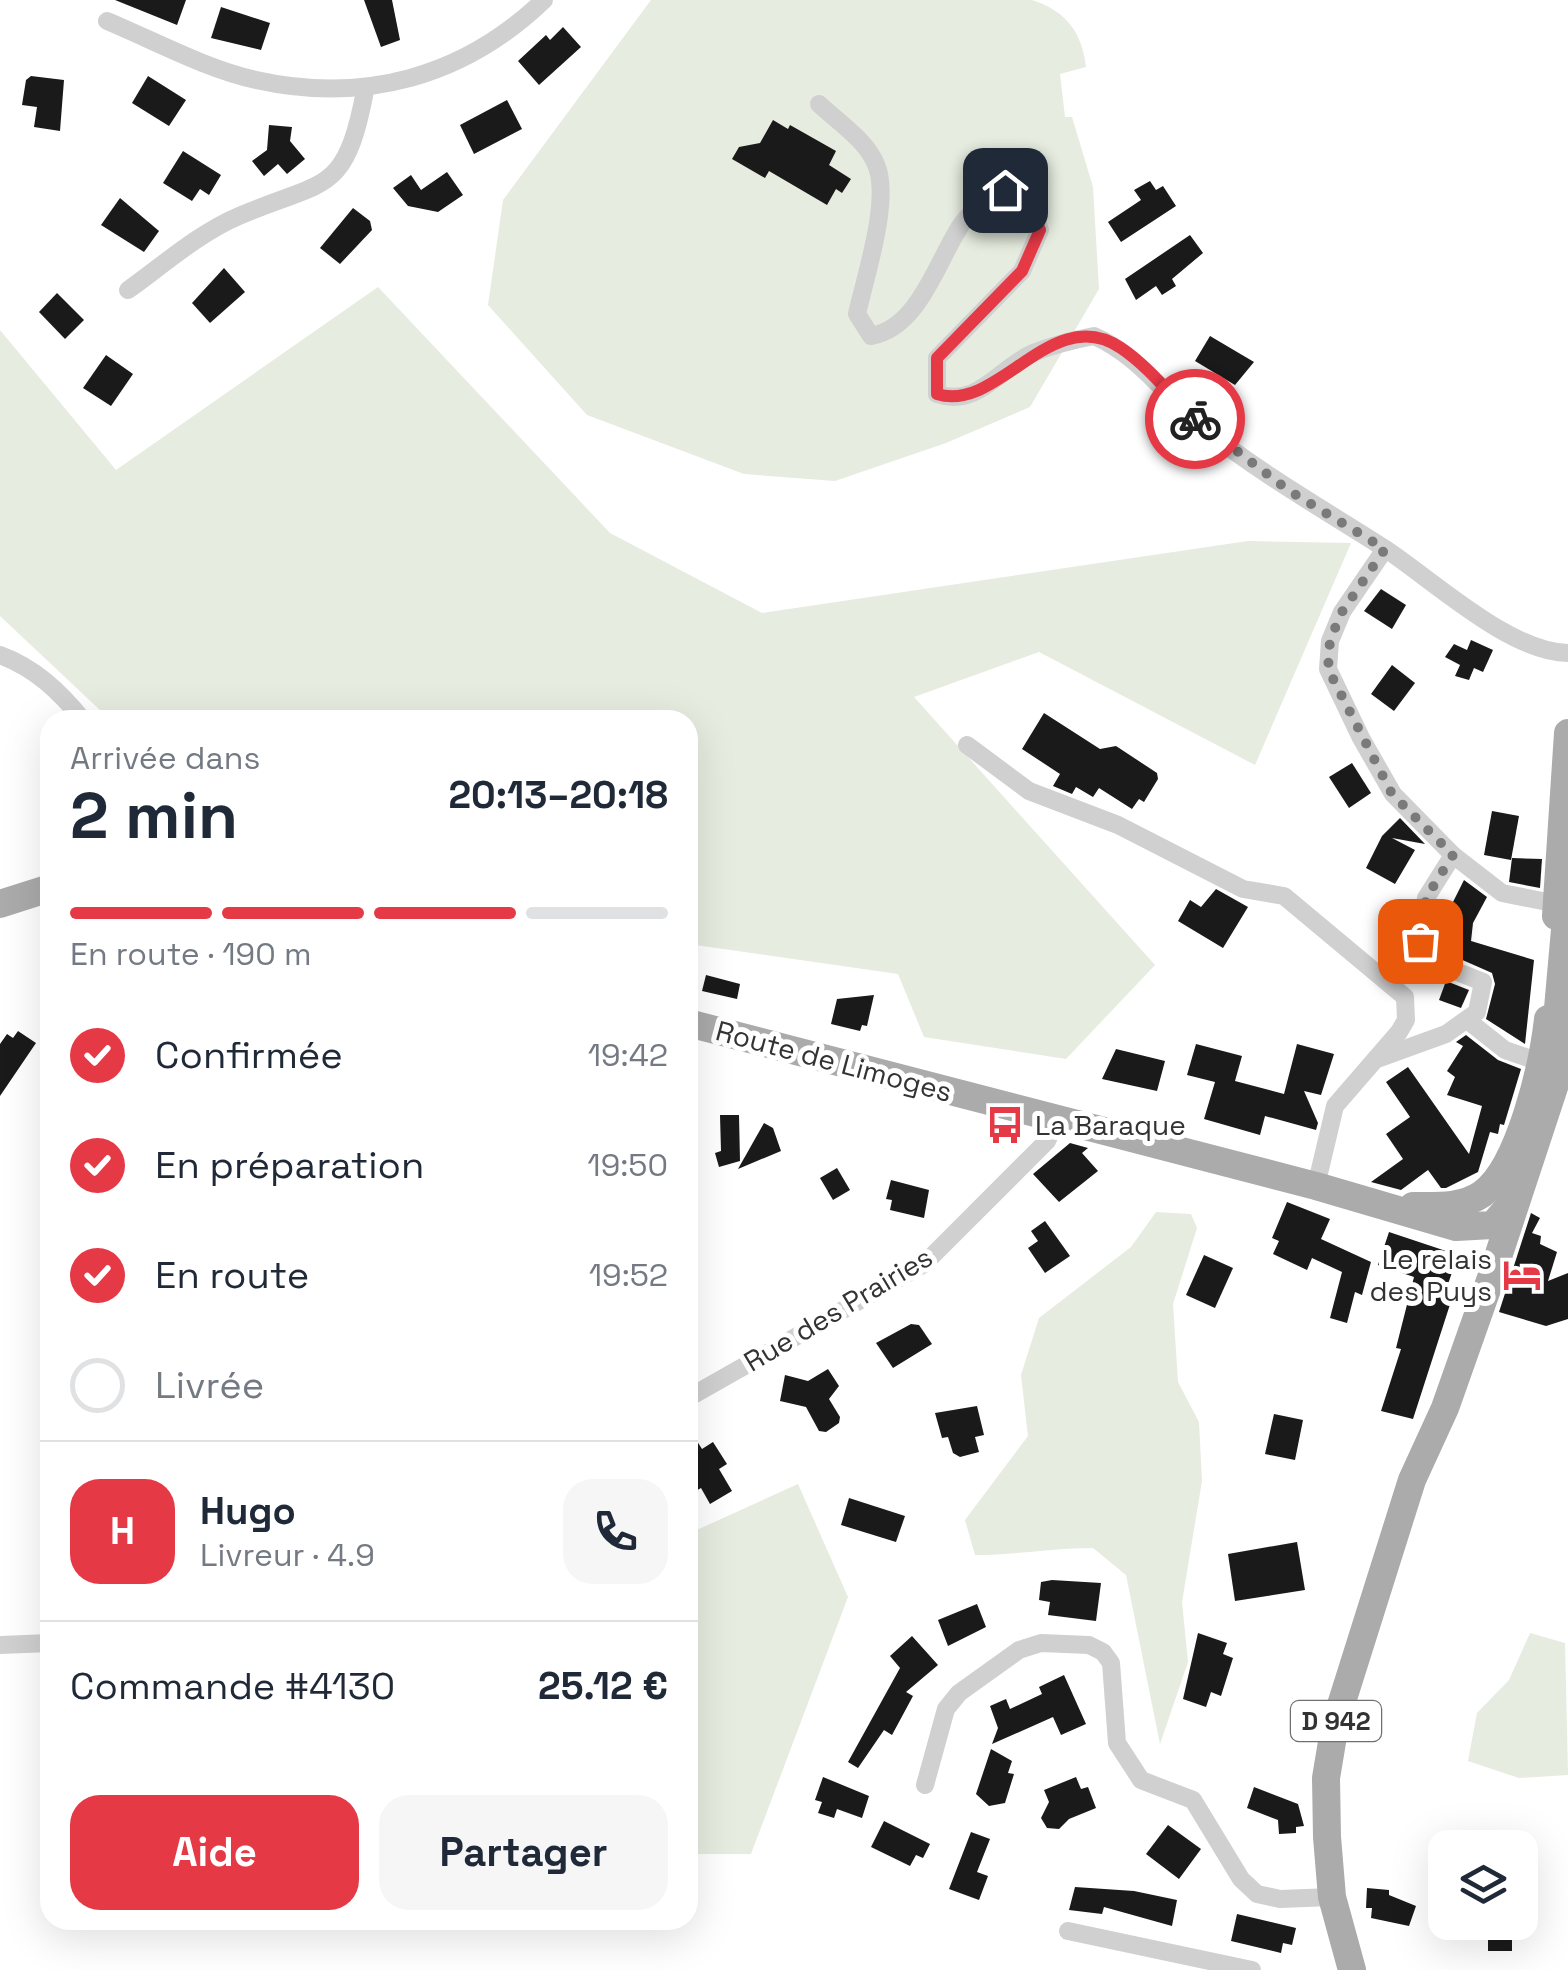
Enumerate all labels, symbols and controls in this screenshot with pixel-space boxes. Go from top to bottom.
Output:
pin [963,148,1048,233]
icon: home [978,163,1033,218]
courier [1145,369,1245,469]
icon: bike [1168,392,1223,447]
text: Arrivée dans [70,738,260,778]
text: 20:13–20:18 [449,771,668,819]
text: 2 min [70,774,238,857]
pin [1378,899,1463,984]
icon: bag [1393,914,1448,969]
text: En route · 190 m [70,934,311,974]
street label: Route de Limoges [712,1012,956,1110]
icon: check [70,1028,125,1083]
text: Confirmée [155,1031,343,1079]
text: 19:42 [588,1035,668,1075]
bus stop icon: La Baraque [984,1104,1026,1146]
place label: La Baraque [1035,1107,1186,1143]
icon: check [70,1138,125,1193]
text: En préparation [155,1141,424,1189]
text: 19:50 [587,1145,668,1185]
street label: Rue des Prairies [737,1239,939,1379]
place label: Le relais des Puys [1370,1241,1492,1309]
icon: check [70,1248,125,1303]
text: En route [155,1251,309,1299]
hotel icon: Le relais des Puys [1501,1254,1543,1296]
text: 19:52 [589,1255,668,1295]
text: Livrée [155,1361,264,1409]
button: phone [563,1479,668,1584]
text: Hugo [200,1487,296,1535]
text: H [110,1507,135,1555]
text: Livreur · 4.9 [200,1535,375,1575]
text: Commande #4130 [70,1662,395,1710]
text: 25.12 € [538,1662,668,1710]
road number: D 942 [1291,1701,1381,1741]
button: Aide [70,1795,359,1910]
button: Partager [379,1795,668,1910]
map controls [1428,1830,1538,1940]
button: layers [1428,1830,1538,1940]

